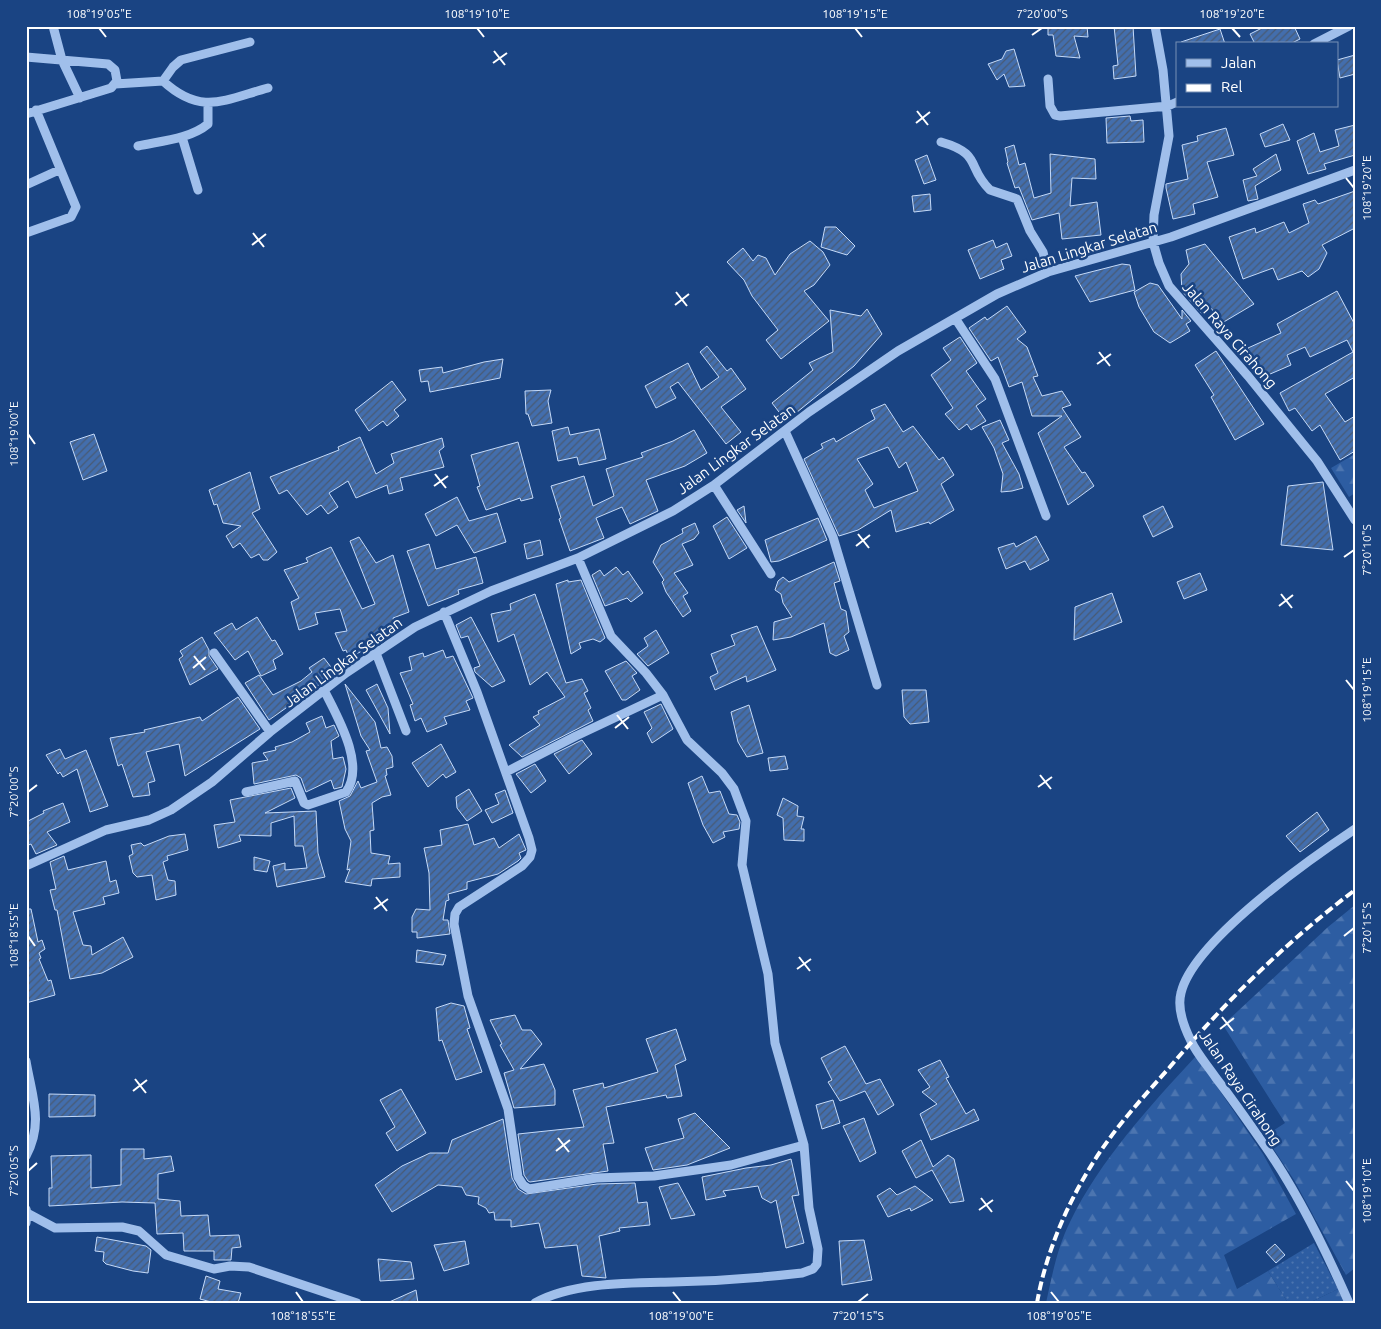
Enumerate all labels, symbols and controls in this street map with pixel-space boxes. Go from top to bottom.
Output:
text: 108°19'05"E [66,7,132,20]
text: 108°19'10"E [444,7,510,20]
text: 108°19'15"E [822,7,888,20]
text: 7°20'00"S [1016,7,1068,20]
text: 108°19'20"E [1199,7,1265,20]
legend [1176,42,1338,108]
text: Jalan [1221,54,1256,71]
text: Rel [1221,78,1243,95]
text: 108°19'20"E [1360,155,1373,221]
street label: Jalan Lingkar Selatan [1019,218,1159,276]
street label: Jalan Raya Cirahong [1179,279,1281,391]
text: 108°19'00"E [7,401,20,467]
street label: Jalan Lingkar Selatan [674,401,798,497]
text: 7°20'10"S [1360,524,1373,576]
street label: Jalan Lingkar Selatan [281,614,405,710]
text: 108°19'15"E [1360,657,1373,723]
text: 7°20'00"S [7,766,20,818]
text: 7°20'15"S [1360,902,1373,954]
text: 108°18'55"E [7,903,20,969]
street label: Jalan Raya Cirahong [1196,1027,1286,1149]
text: 7°20'05"S [7,1145,20,1197]
text: 108°19'10"E [1360,1158,1373,1224]
text: 108°18'55"E [270,1309,336,1322]
text: 108°19'00"E [648,1309,714,1322]
text: 7°20'15"S [832,1309,884,1322]
text: 108°19'05"E [1026,1309,1092,1322]

